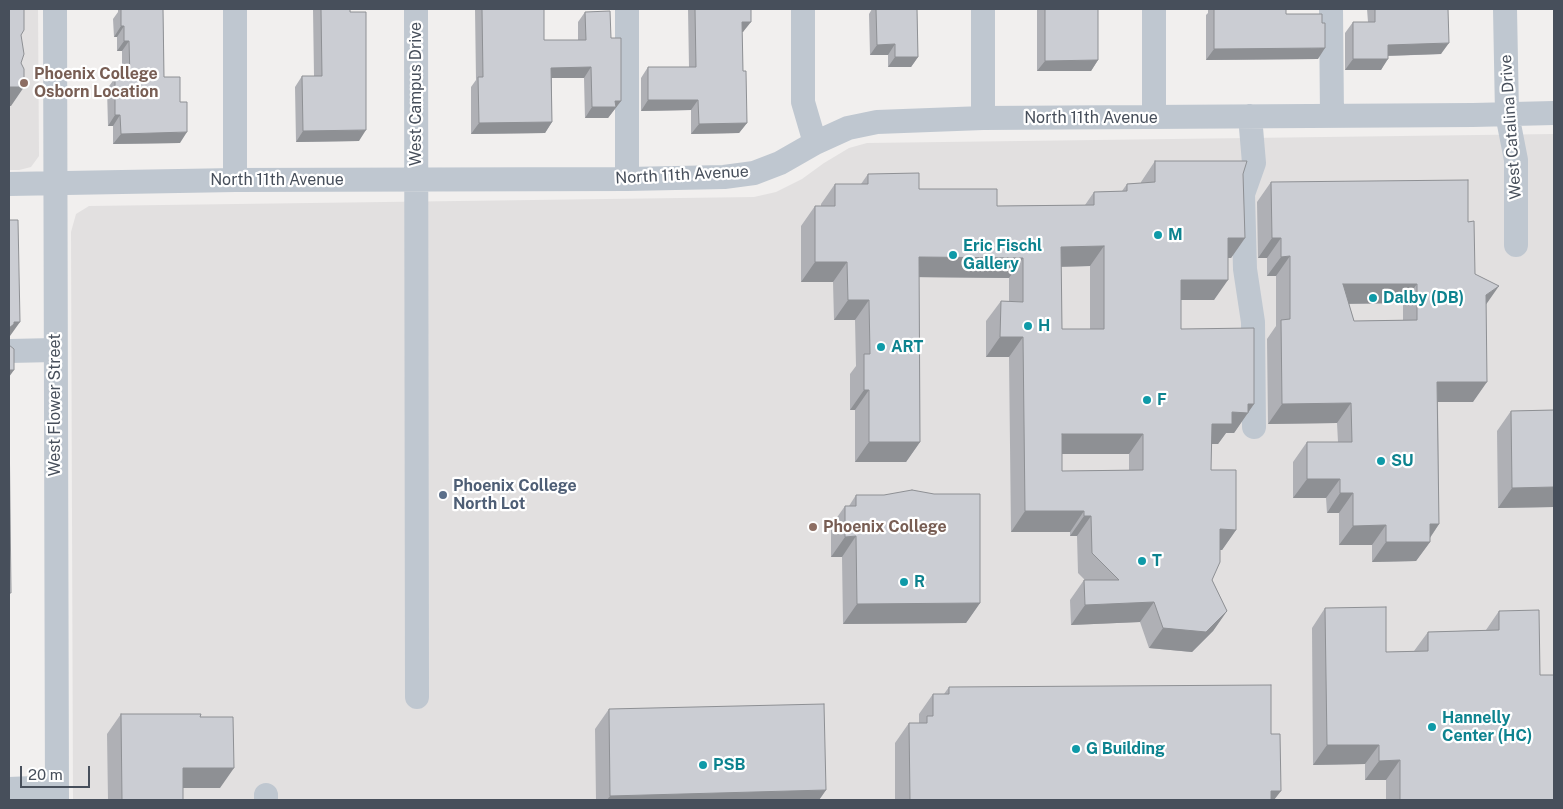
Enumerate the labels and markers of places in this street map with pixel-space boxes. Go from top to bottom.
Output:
place label: Phoenix College Osborn Location [34,64,158,102]
marker: Phoenix College Osborn Location [18,77,30,89]
place label: M [1168,225,1183,245]
marker: M [1152,229,1164,241]
place label: Eric Fischl Gallery [963,236,1042,274]
marker: Eric Fischl Gallery [947,249,959,261]
place label: Dalby (DB) [1383,288,1464,308]
marker: Dalby (DB) [1367,292,1379,304]
place label: H [1038,316,1050,336]
marker: H [1022,320,1034,332]
place label: ART [891,337,923,357]
marker: ART [875,341,887,353]
place label: F [1157,390,1167,410]
marker: F [1141,394,1153,406]
place label: SU [1391,451,1414,471]
marker: SU [1375,455,1387,467]
place label: Phoenix College North Lot [453,476,577,514]
marker: Phoenix College North Lot [437,489,449,501]
place label: Phoenix College [823,517,947,537]
marker: Phoenix College [807,521,819,533]
place label: T [1152,551,1162,571]
marker: T [1136,555,1148,567]
place label: R [914,572,925,592]
marker: R [898,576,910,588]
place label: Hannelly Center (HC) [1442,708,1532,746]
marker: Hannelly Center (HC) [1426,721,1438,733]
place label: G Building [1086,739,1165,759]
marker: G Building [1070,743,1082,755]
place label: PSB [713,755,745,775]
marker: PSB [697,759,709,771]

